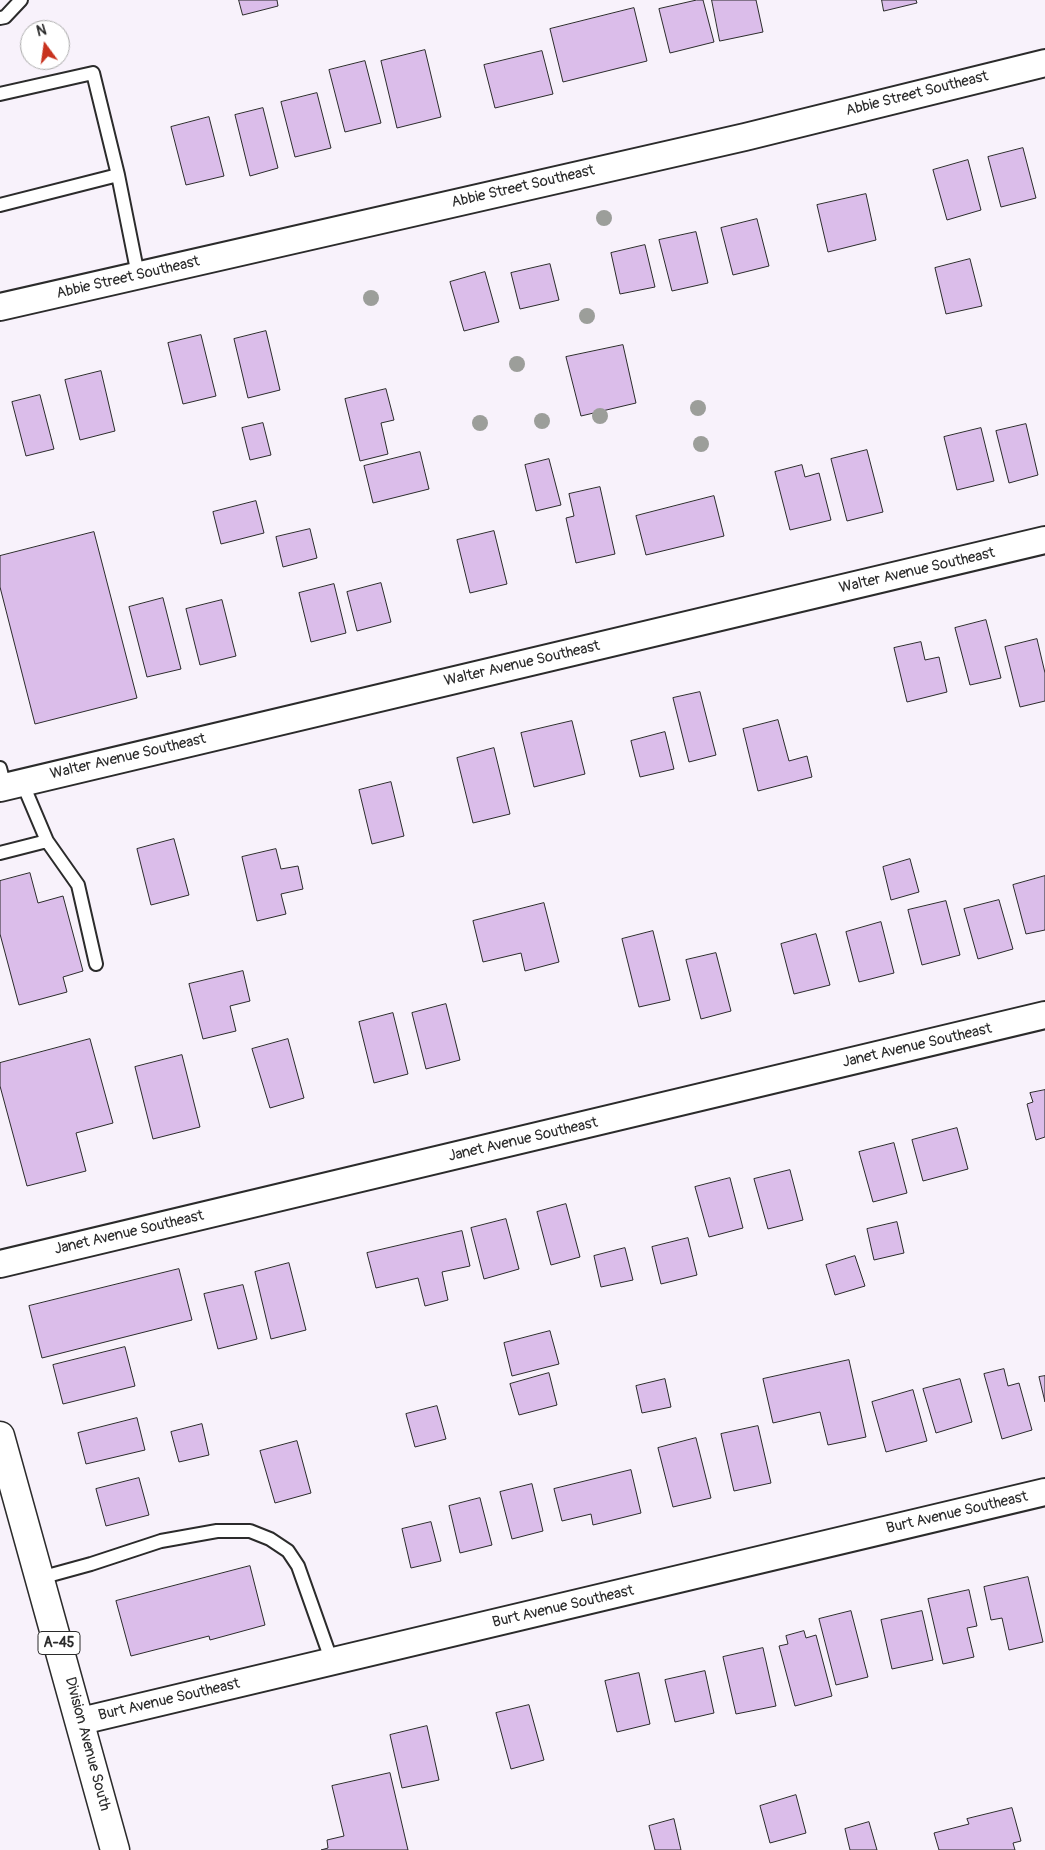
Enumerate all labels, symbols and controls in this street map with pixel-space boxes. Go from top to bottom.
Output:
north arrow [20,20,70,70]
text: N [35,22,48,40]
street label: Abbie Street Southeast [844,68,990,120]
street label: Abbie Street Southeast [450,162,596,212]
street label: Abbie Street Southeast [55,253,201,303]
street label: Walter Avenue Southeast [837,544,997,598]
street label: Walter Avenue Southeast [442,637,602,691]
street label: Walter Avenue Southeast [48,730,208,784]
street label: Janet Avenue Southeast [841,1020,993,1072]
street label: Janet Avenue Southeast [447,1114,599,1166]
street label: Janet Avenue Southeast [53,1207,205,1259]
street label: Burt Avenue Southeast [885,1488,1029,1538]
street label: Burt Avenue Southeast [491,1582,635,1632]
road number: A-45 [38,1632,80,1655]
street label: Division Avenue South [60,1675,114,1813]
street label: Burt Avenue Southeast [97,1675,241,1725]

